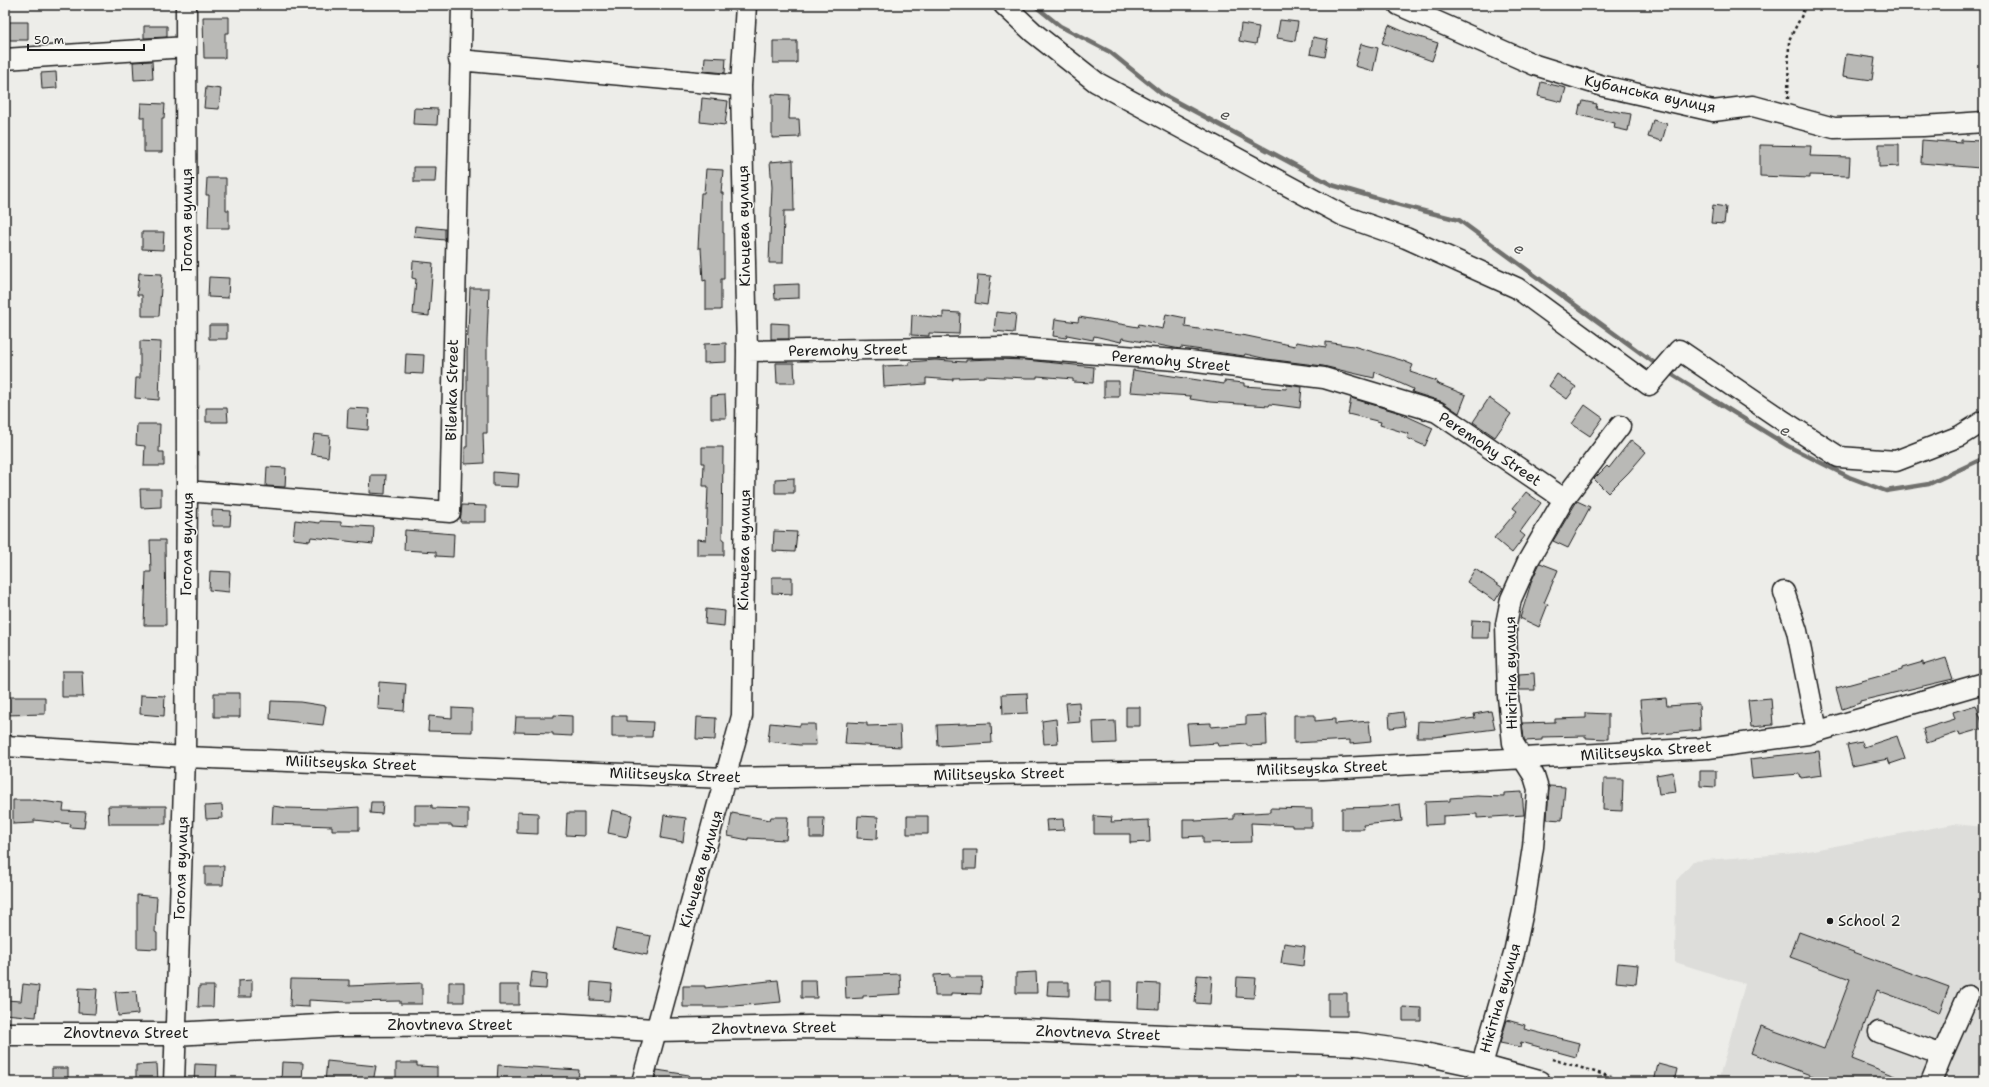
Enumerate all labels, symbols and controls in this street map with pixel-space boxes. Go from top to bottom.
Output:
scale bar [28,26,144,52]
text: 50 m [34,32,64,48]
street label: Кубанська вулиця [1582,70,1718,118]
water label: e [1217,103,1235,126]
street label: Кільцева вулиця [733,165,755,287]
street label: Гоголя вулиця [177,168,197,272]
water label: e [1510,237,1530,260]
street label: Bilenka Street [441,339,463,441]
street label: Peremohy Street [788,339,908,361]
street label: Peremohy Street [1111,346,1231,376]
street label: Peremohy Street [1435,407,1545,491]
water label: e [1776,419,1795,442]
street label: Кільцева вулиця [733,489,755,611]
street label: Гоголя вулиця [176,492,198,596]
street label: Нікітіна вулиця [1500,616,1522,730]
street label: Militseyska Street [1580,736,1712,766]
street label: Militseyska Street [285,751,417,775]
street label: Militseyska Street [1256,756,1388,780]
street label: Militseyska Street [609,763,741,787]
street label: Militseyska Street [933,763,1065,785]
street label: Кільцева вулиця [675,808,727,930]
street label: Гоголя вулиця [169,816,193,920]
place label: School 2 [1838,911,1901,931]
marker: School 2 [1825,916,1835,926]
street label: Нікітіна вулиця [1475,941,1525,1055]
street label: Zhovtneva Street [388,1015,512,1035]
street label: Zhovtneva Street [711,1017,837,1039]
street label: Zhovtneva Street [1035,1021,1161,1045]
street label: Zhovtneva Street [64,1023,188,1043]

